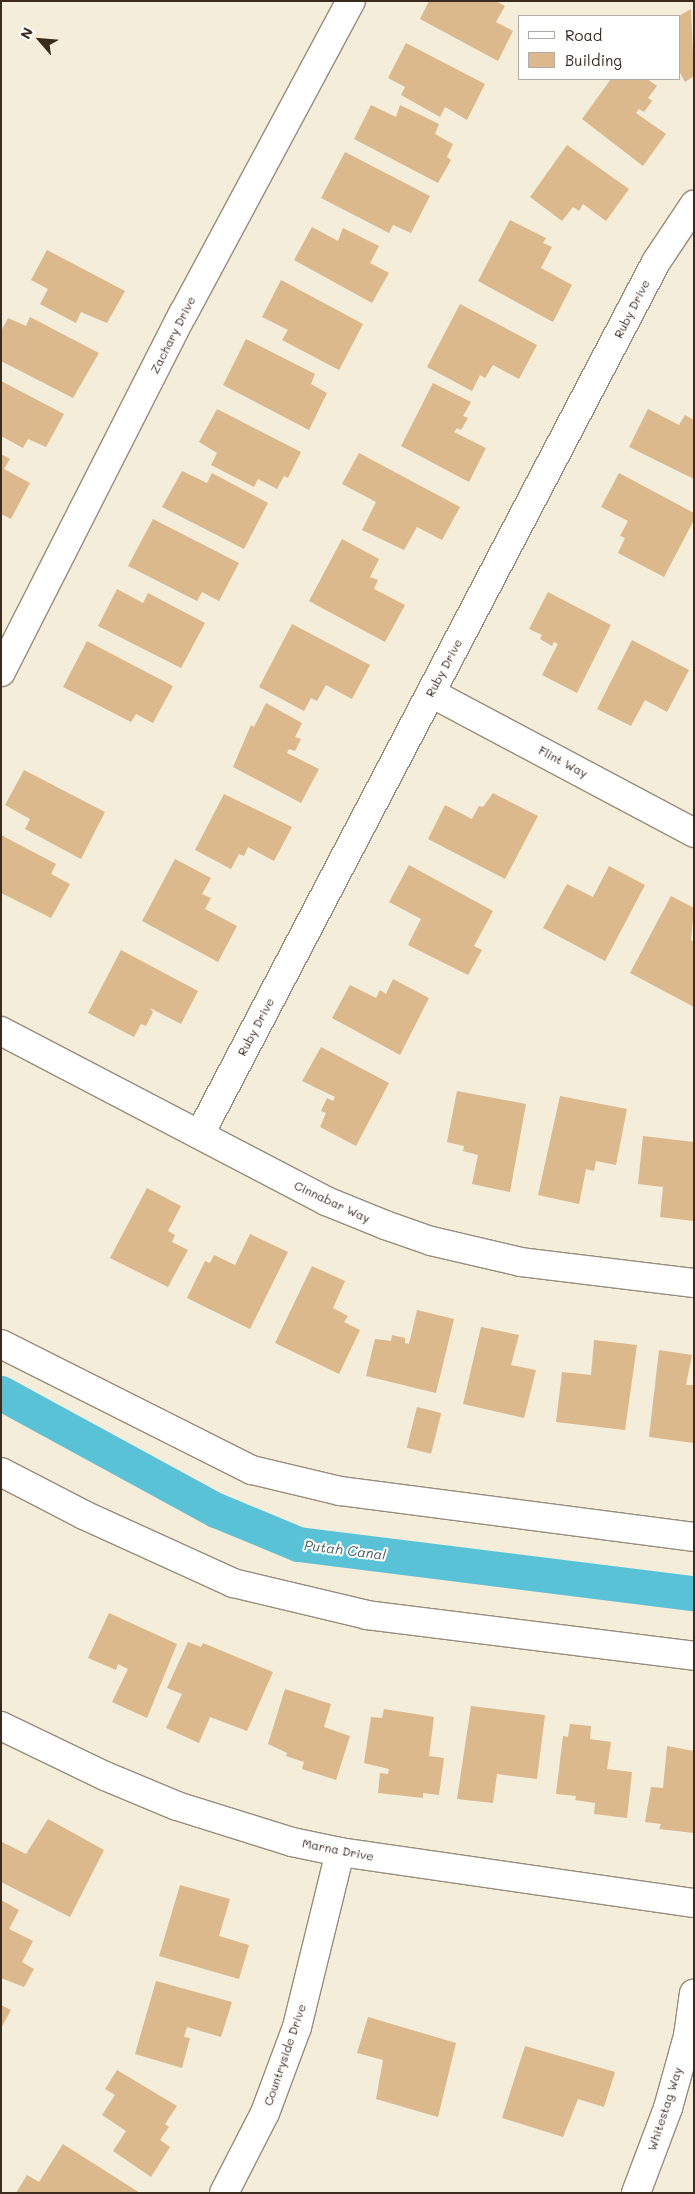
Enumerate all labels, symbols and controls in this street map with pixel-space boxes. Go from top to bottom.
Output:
north arrow [15,15,65,65]
legend [518,15,680,80]
text: N [15,24,37,42]
text: Road [565,25,602,45]
text: Building [565,50,622,70]
street label: Ruby Drive [611,277,653,341]
street label: Zachary Drive [147,294,199,376]
street label: Ruby Drive [423,636,465,700]
street label: Flint Way [536,743,590,781]
street label: Ruby Drive [235,995,277,1059]
street label: Cinnabar Way [292,1178,372,1226]
water label: Putah Canal [303,1537,387,1563]
street label: Marna Drive [301,1836,375,1864]
street label: Countryside Drive [261,2002,309,2108]
street label: Whitestag Way [645,2065,685,2153]

